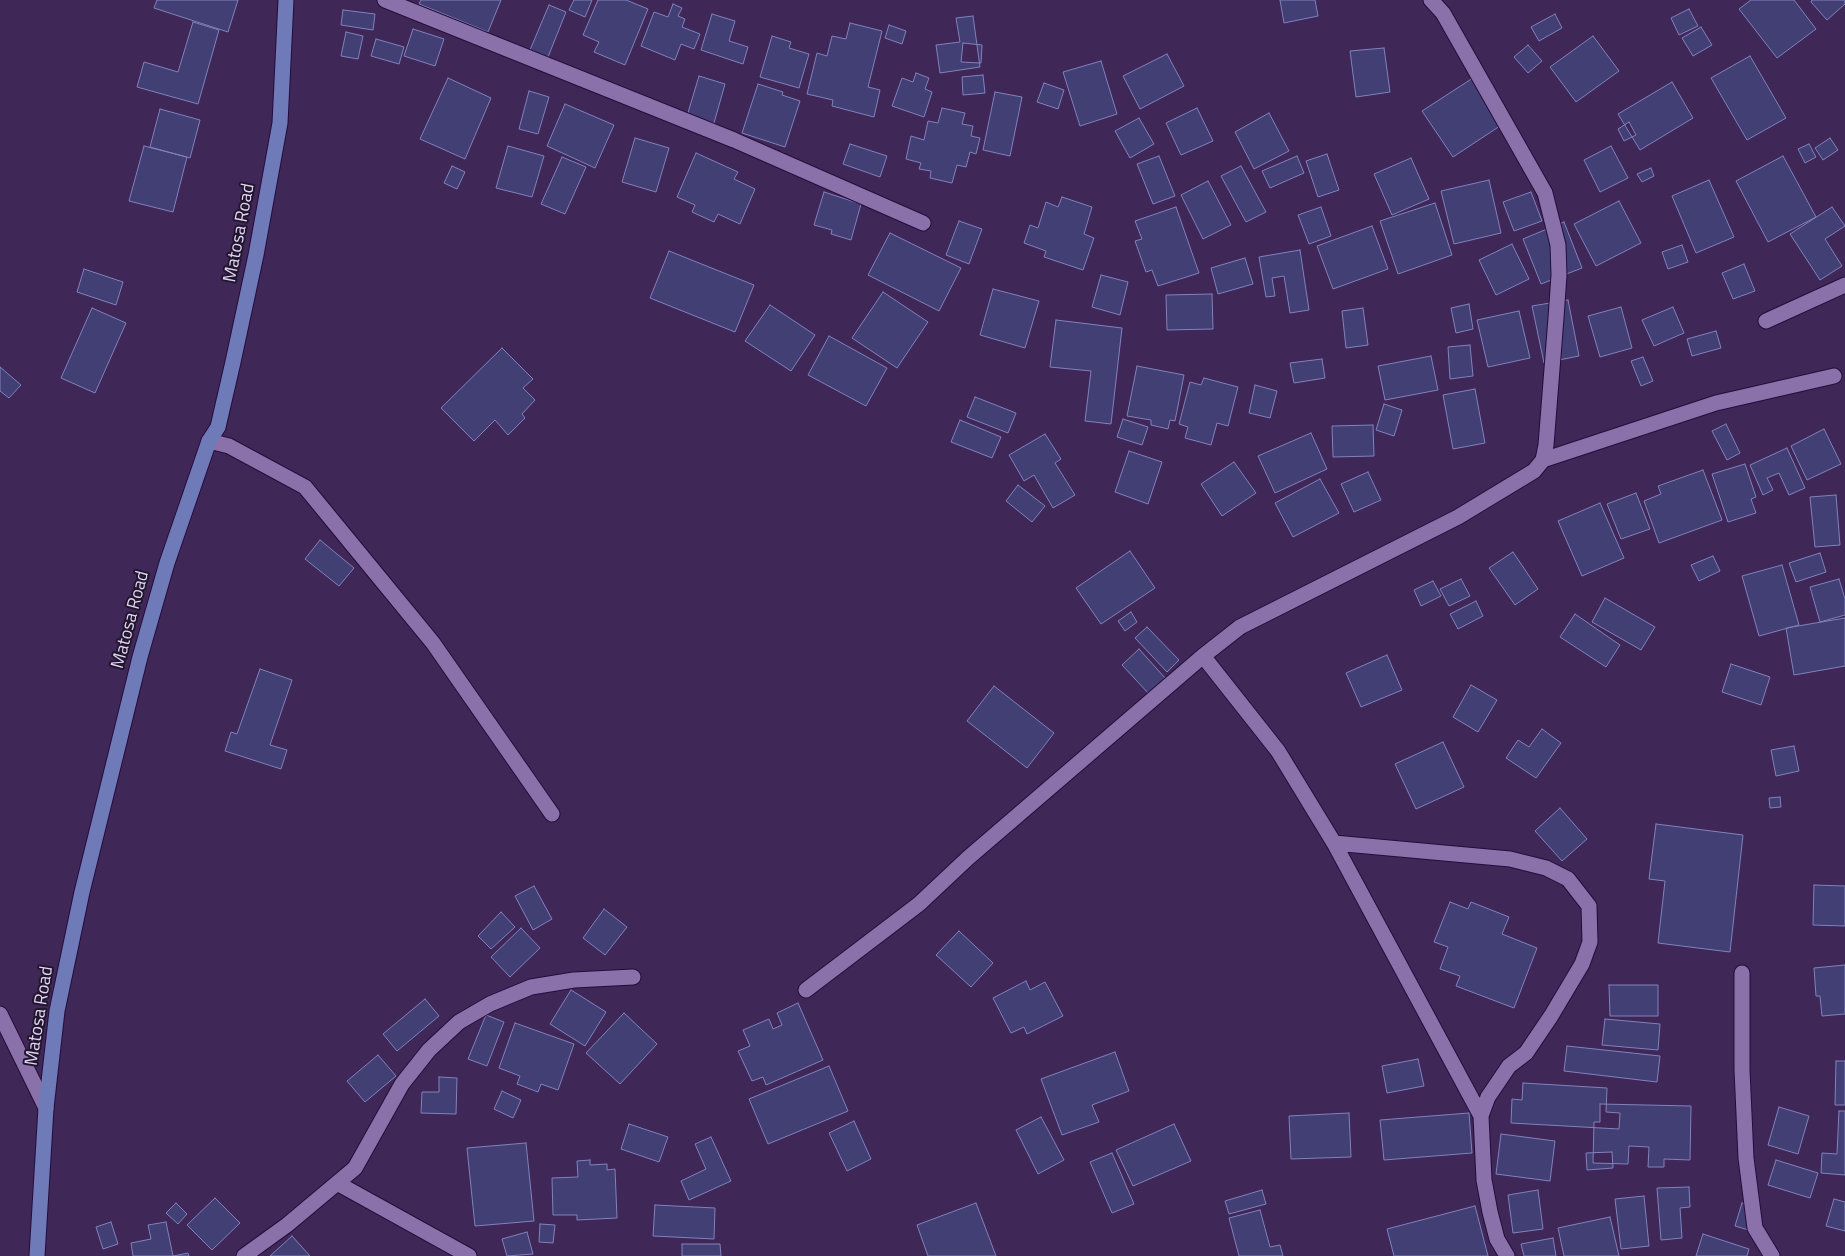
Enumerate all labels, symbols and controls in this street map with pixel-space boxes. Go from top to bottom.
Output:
street label: Matosa Road [220,182,260,284]
street label: Matosa Road [108,569,154,671]
street label: Matosa Road [21,965,59,1067]

